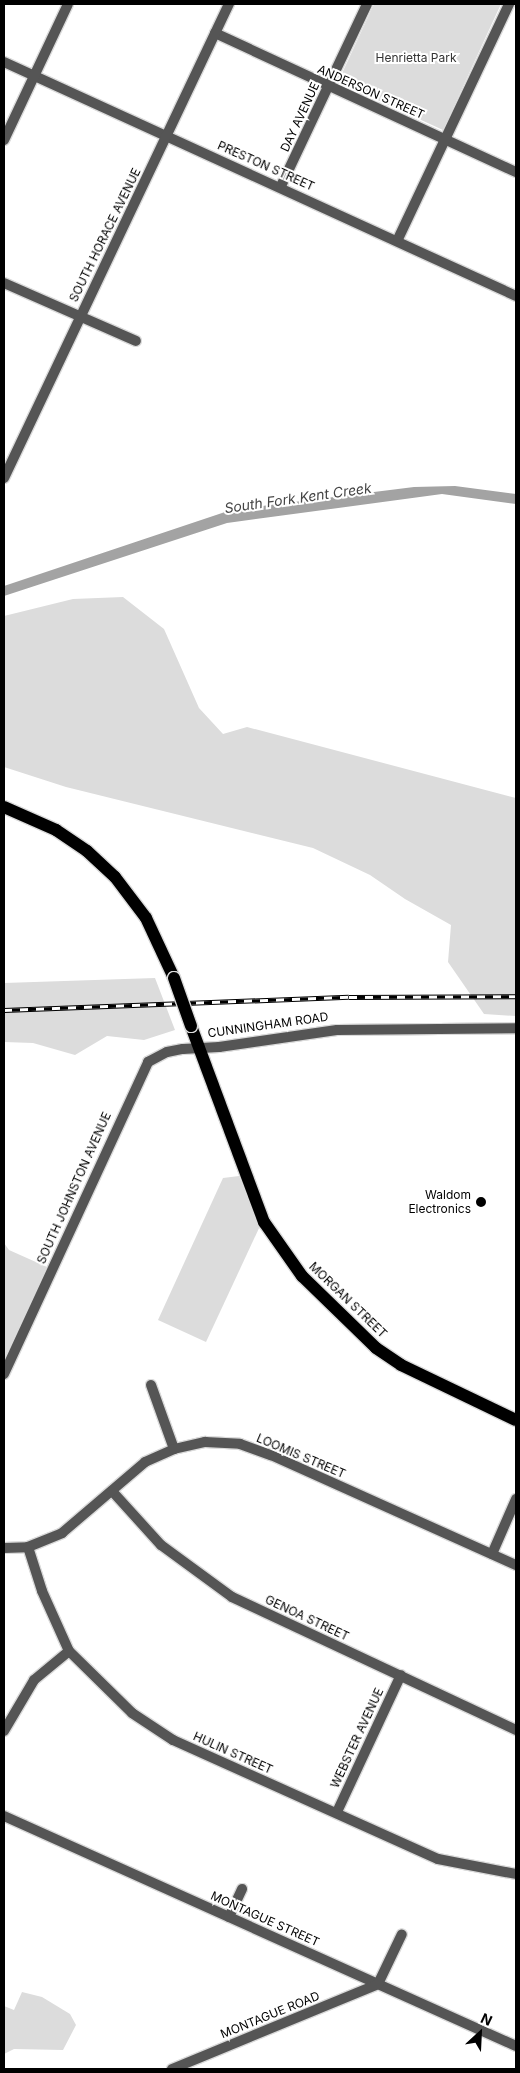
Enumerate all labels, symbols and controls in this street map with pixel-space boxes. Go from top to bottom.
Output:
park label: Henrietta Park [375,51,457,65]
street label: ANDERSON STREET [315,62,427,122]
street label: DAY AVENUE [278,80,322,154]
street label: PRESTON STREET [215,138,317,194]
street label: SOUTH HORACE AVENUE [66,166,144,304]
water label: South Fork Kent Creek [223,479,373,517]
street label: CUNNINGHAM ROAD [207,1009,329,1041]
street label: SOUTH JOHNSTON AVENUE [34,1110,114,1266]
place label: Waldom Electronics [408,1188,471,1216]
marker: Waldom Electronics [475,1196,487,1208]
street label: MORGAN STREET [306,1259,390,1341]
street label: LOOMIS STREET [254,1431,348,1481]
street label: GENOA STREET [263,1592,351,1644]
street label: WEBSTER AVENUE [327,1686,387,1790]
street label: HULIN STREET [191,1729,275,1777]
street label: MONTAGUE STREET [208,1889,322,1949]
street label: MONTAGUE ROAD [218,1989,322,2041]
north arrow [455,2008,505,2058]
text: N [478,2009,495,2029]

